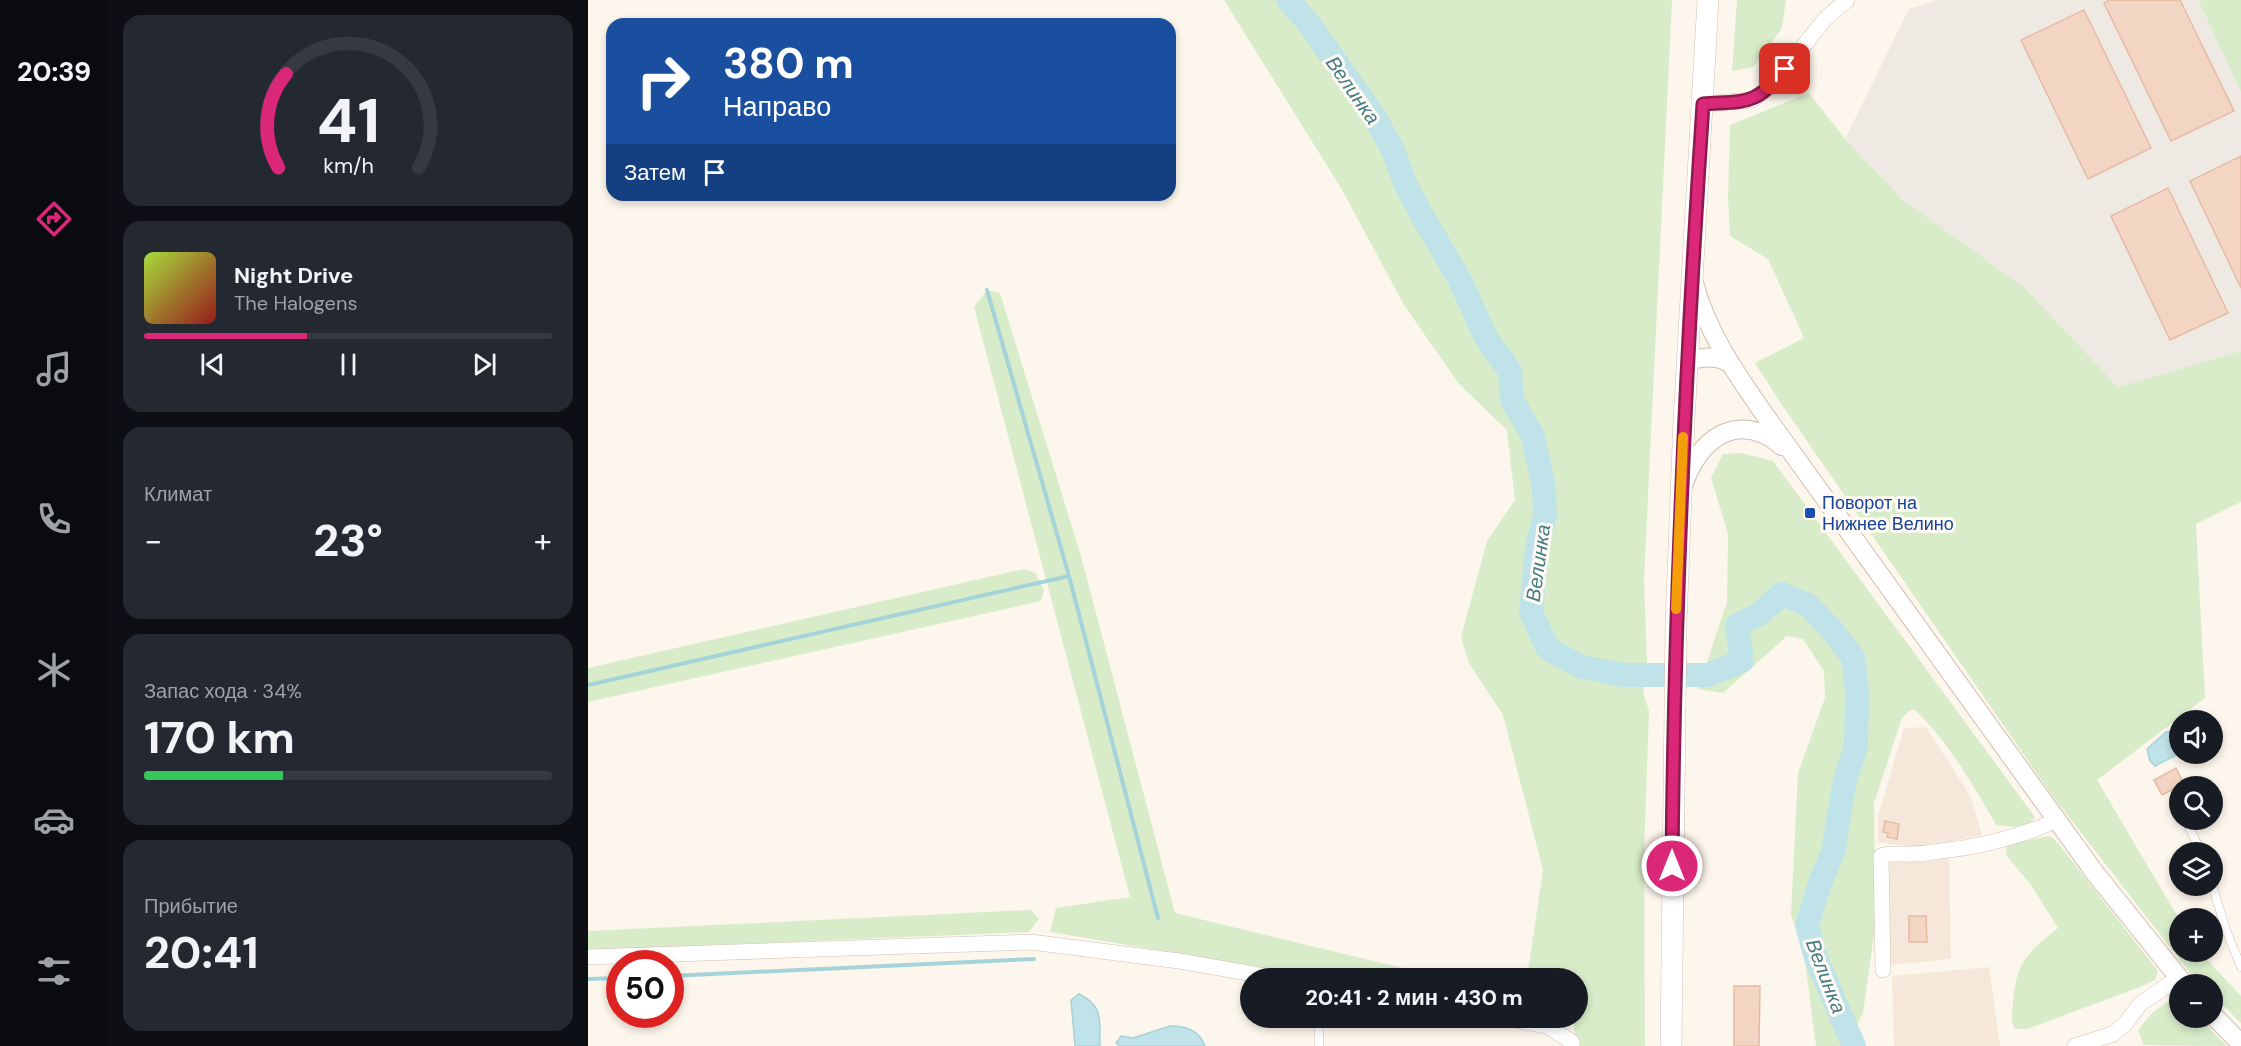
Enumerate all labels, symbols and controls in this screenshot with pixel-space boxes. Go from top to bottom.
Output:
text: 380 m [723,36,854,91]
icon: right [624,42,702,120]
pin [1759,43,1810,94]
water label: Велинка [1320,51,1386,129]
icon: arrive [1768,52,1801,85]
text: 20:39 [17,54,91,89]
text: 41 [316,80,380,161]
text: Направо [723,89,831,124]
text: km/h [323,152,373,180]
icon: arrive [698,156,731,189]
text: Затем [624,158,686,187]
icon: directions [33,198,75,240]
text: Night Drive [234,261,353,290]
text: The Halogens [234,290,357,316]
icon: music [33,348,75,390]
icon: previous [196,348,229,381]
icon: pause [332,348,365,381]
icon: next [468,348,501,381]
text: Климат [144,481,212,507]
place label: Поворот на Нижнее Велино [1822,491,1954,536]
icon: phone [33,498,75,540]
marker: Поворот на Нижнее Велино [1803,506,1817,520]
text: 23° [313,511,383,570]
text: − [144,519,162,562]
text: + [534,519,552,562]
water label: Велинка [1520,523,1556,603]
icon: climate [33,649,75,691]
text: Запас хода · 34% [144,678,302,704]
text: 170 km [144,708,295,767]
map controls [2169,710,2223,1028]
button: sound [2169,710,2223,764]
button: search [2169,776,2223,830]
icon: car [33,799,75,841]
position arrow [1640,834,1704,898]
button: layers [2169,842,2223,896]
text: Прибытие [144,893,238,919]
button: + [2169,908,2223,962]
text: 20:41 [144,923,259,982]
water label: Велинка [1800,935,1852,1017]
icon: filters [33,950,75,992]
speed limit sign: 50 [606,950,684,1028]
button: − [2169,974,2223,1028]
text: 20:41 · 2 мин · 430 m [1305,983,1523,1012]

